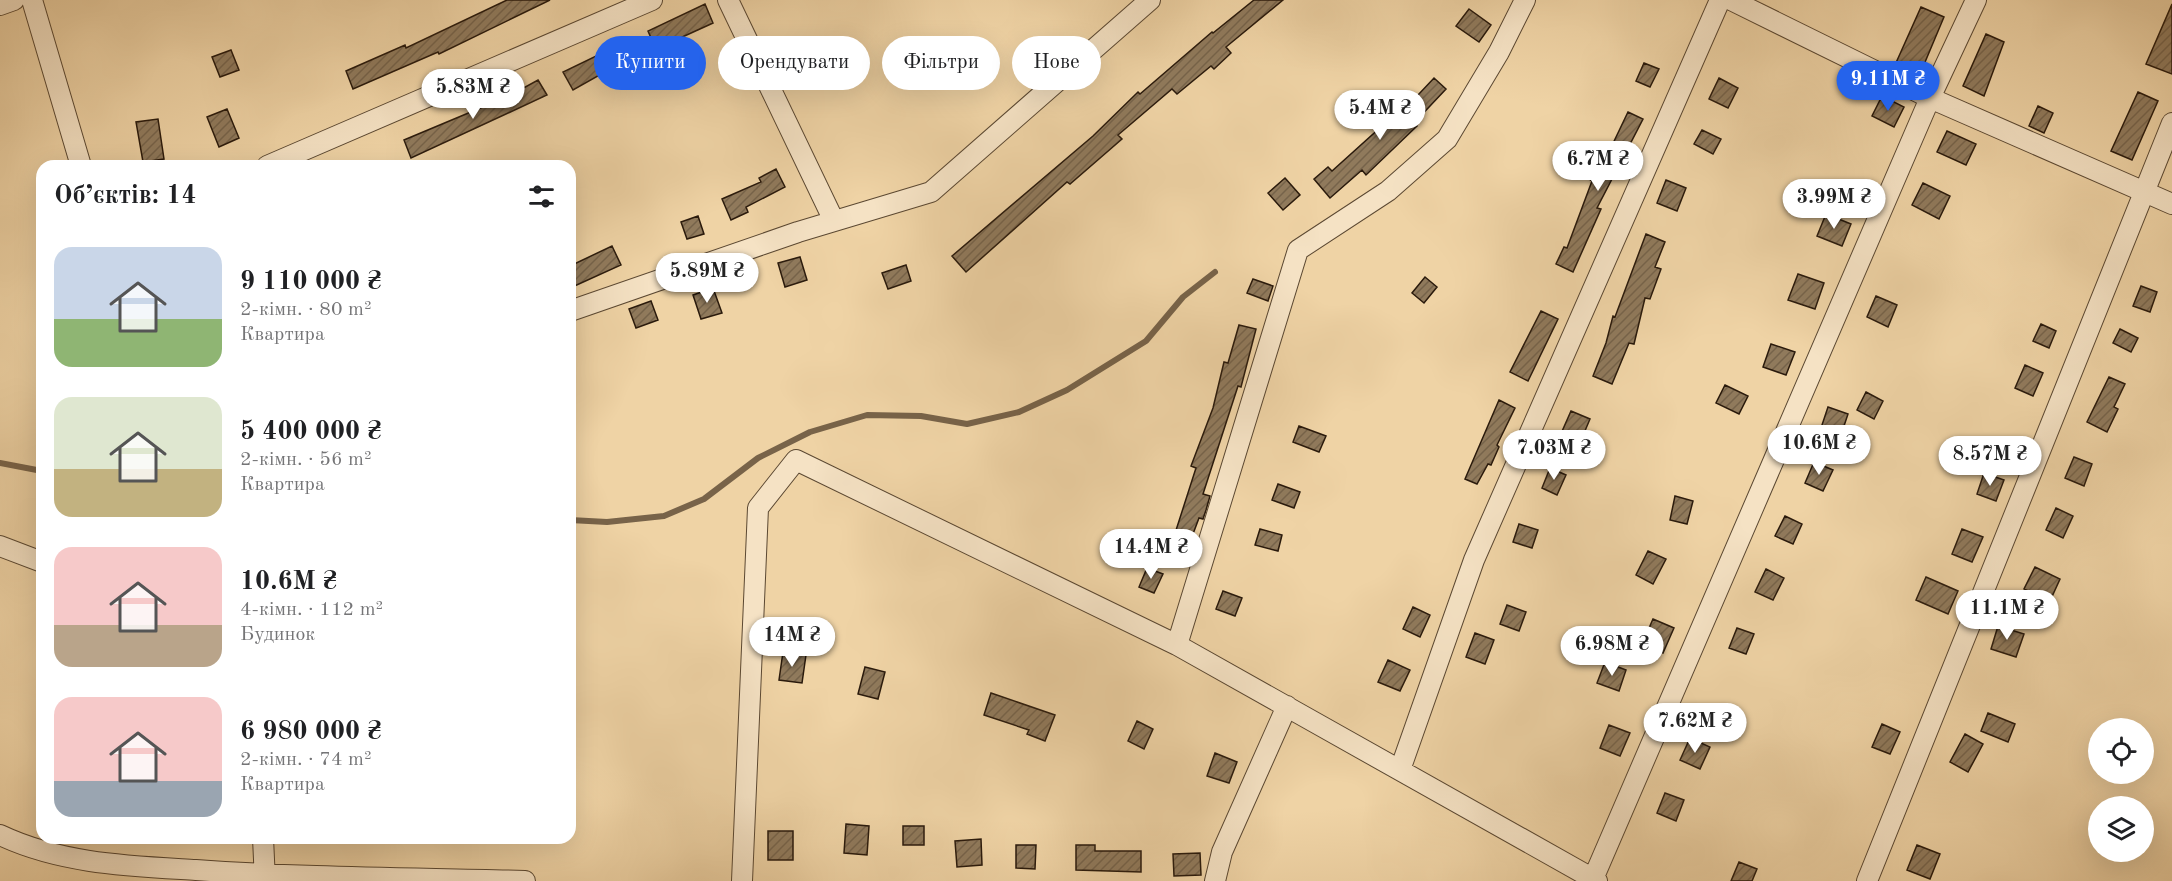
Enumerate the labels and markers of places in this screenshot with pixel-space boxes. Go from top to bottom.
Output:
pin: 9.11M ₴ [1833,61,1943,112]
pin: 5.83M ₴ [418,69,528,120]
pin: 5.4M ₴ [1331,90,1429,141]
pin: 6.7M ₴ [1549,141,1647,192]
pin: 3.99M ₴ [1779,179,1889,230]
pin: 5.89M ₴ [652,253,762,304]
pin: 10.6M ₴ [1764,425,1874,476]
pin: 7.03M ₴ [1499,430,1609,481]
pin: 8.57M ₴ [1935,436,2045,487]
pin: 14.4M ₴ [1096,529,1206,580]
pin: 11.1M ₴ [1952,590,2062,641]
pin: 14M ₴ [750,617,834,668]
pin: 6.98M ₴ [1557,626,1667,677]
pin: 7.62M ₴ [1640,703,1750,754]

